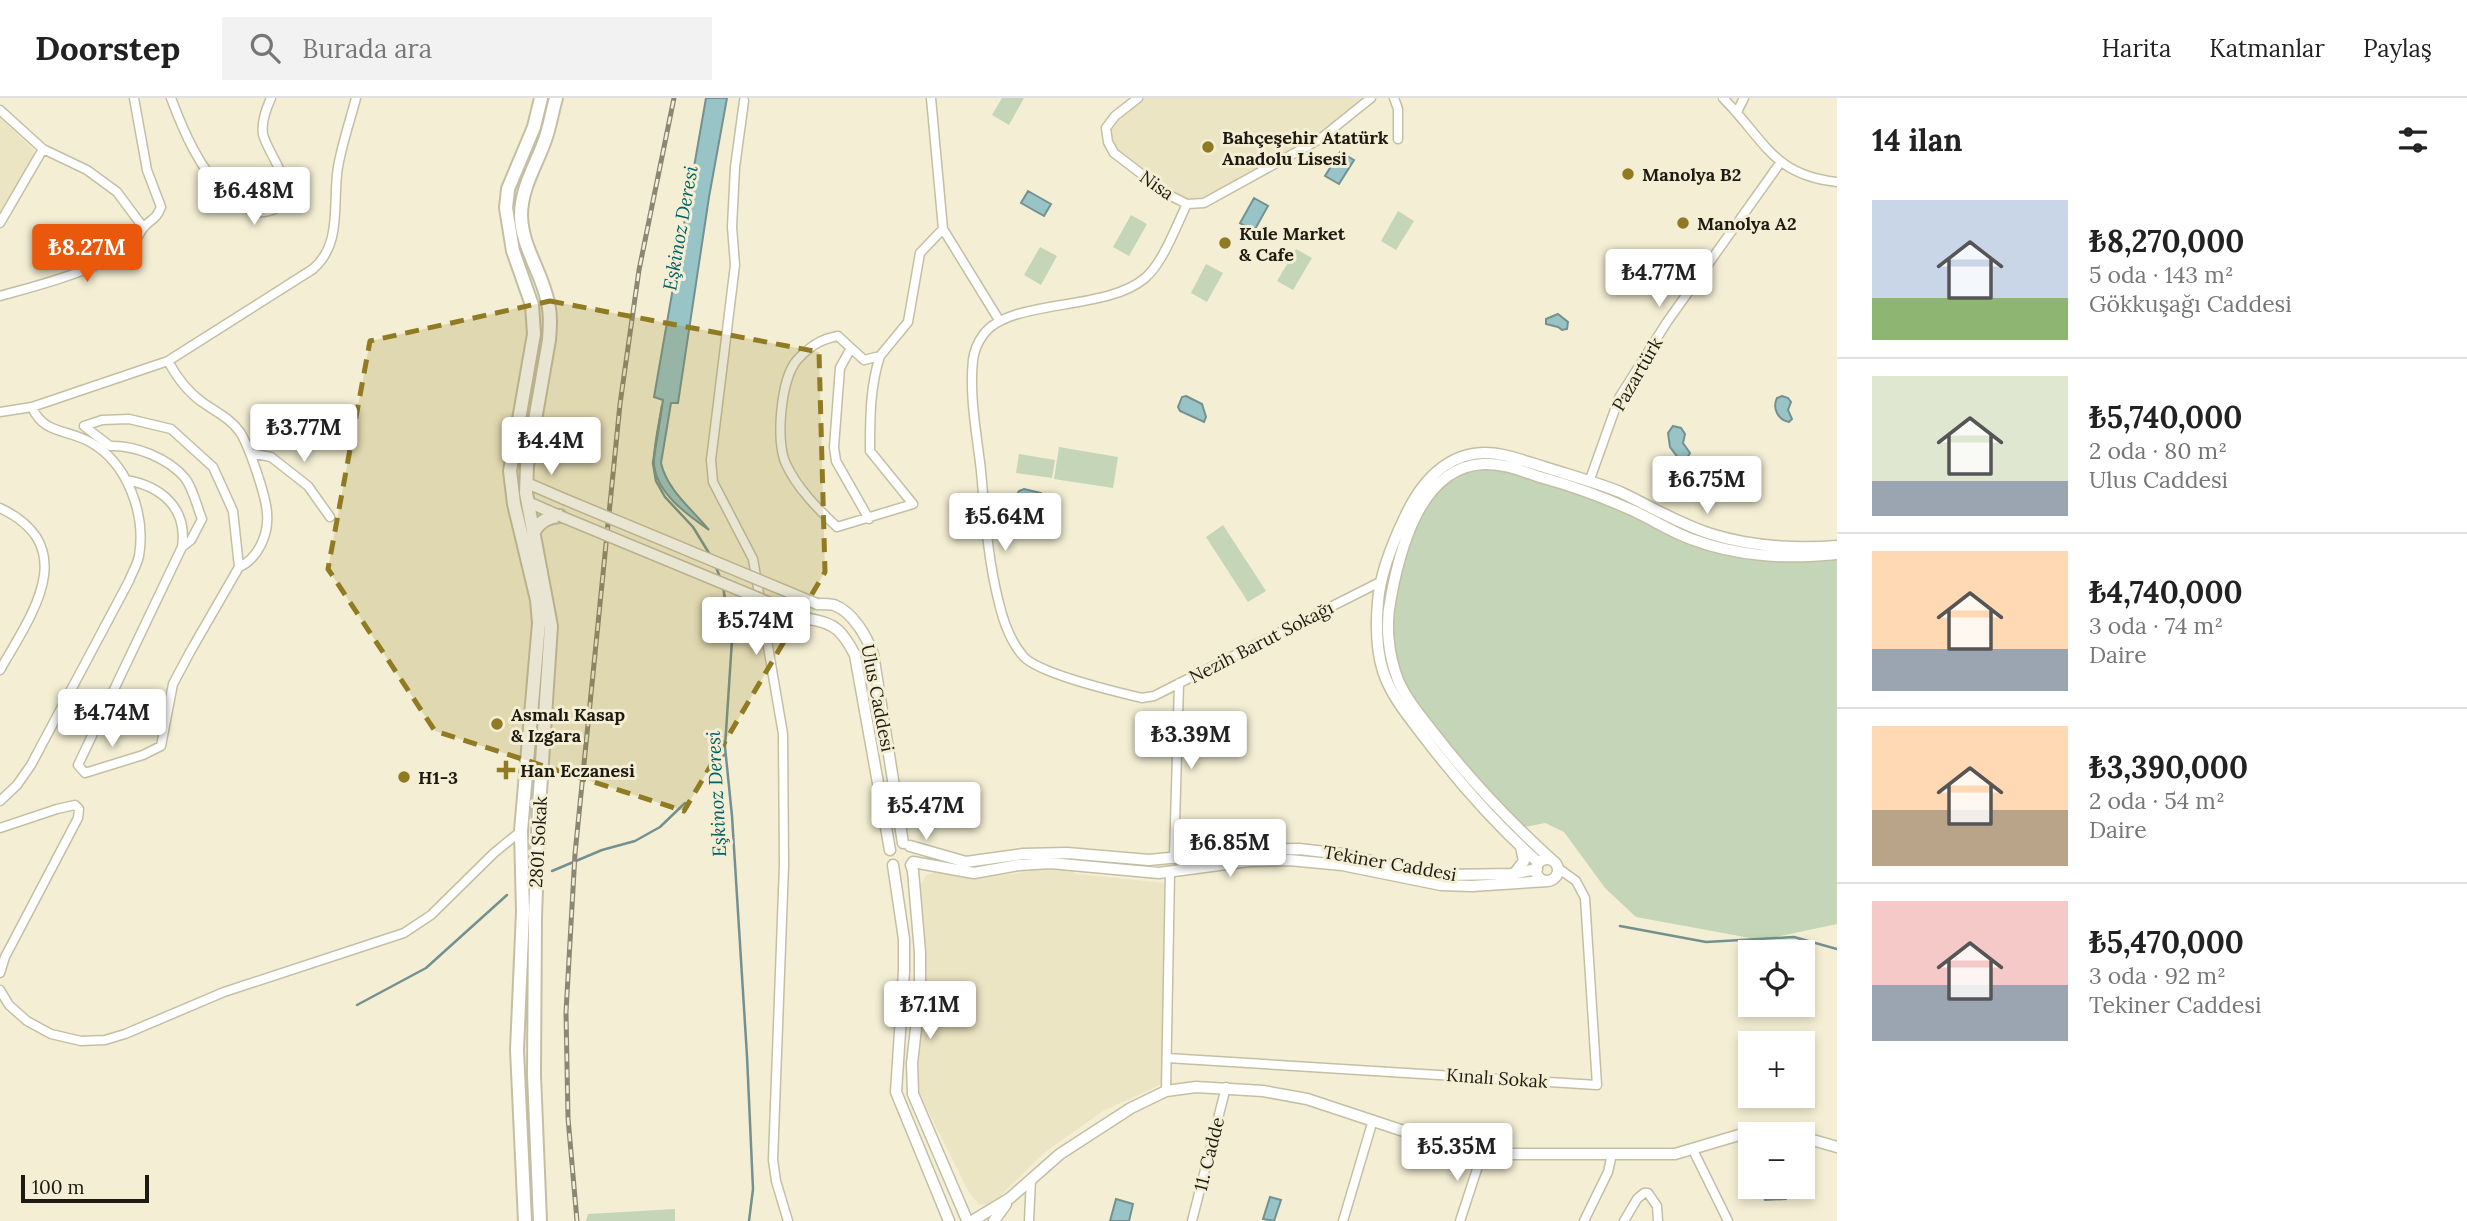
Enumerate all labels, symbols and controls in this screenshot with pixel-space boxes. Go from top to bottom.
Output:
search box [222,17,712,80]
text: Doorstep [35,27,180,69]
icon: search [246,29,284,67]
text: Burada ara [302,32,432,65]
text: Harita [2102,33,2171,64]
text: Katmanlar [2209,33,2325,64]
text: Paylaş [2363,33,2432,64]
text: 14 ilan [1872,121,1963,159]
icon: filters [2394,121,2432,159]
place label: Bahçeşehir Atatürk Anadolu Lisesi [1222,126,1389,170]
marker: Bahçeşehir Atatürk Anadolu Lisesi [1200,139,1216,155]
place label: Manolya B2 [1642,163,1741,186]
water label: Eşkinoz Deresi [657,164,703,292]
street label: Nisa [1135,165,1179,205]
marker: Manolya B2 [1620,166,1636,182]
pin: ₺6.48M [197,167,311,227]
text: ₺6.48M [214,175,294,204]
place label: Manolya A2 [1697,212,1797,235]
marker: Manolya A2 [1675,215,1691,231]
place label: Kule Market & Cafe [1239,222,1346,266]
text: ₺8,270,000 [2089,222,2244,260]
pin: ₺8.27M [30,225,144,284]
icon: home [1928,228,2012,312]
text: ₺8.27M [48,232,126,261]
marker: Kule Market & Cafe [1217,235,1233,251]
pin: ₺4.77M [1602,250,1716,309]
text: ₺4.77M [1621,257,1697,286]
text: 5 oda · 143 m² [2089,260,2234,289]
text: Gökkuşağı Caddesi [2089,289,2292,318]
street label: Pazartürk [1607,333,1668,415]
text: ₺5,740,000 [2089,398,2242,436]
pin: ₺3.77M [247,404,361,464]
icon: home [1928,404,2012,488]
text: ₺3.77M [266,412,342,441]
pin: ₺4.4M [502,418,600,477]
text: ₺4.4M [518,425,584,454]
text: 2 oda · 80 m² [2089,436,2227,465]
pin: ₺6.75M [1650,456,1764,516]
text: ₺6.75M [1668,464,1746,493]
text: Ulus Caddesi [2089,465,2228,494]
pin: ₺5.64M [948,494,1062,553]
text: ₺5.64M [965,501,1045,530]
text: ₺4,740,000 [2089,573,2243,611]
icon: home [1928,579,2012,663]
street label: Nezih Barut Sokağı [1185,596,1337,688]
pin: ₺5.74M [699,598,813,657]
text: ₺5.74M [718,605,794,634]
text: 3 oda · 74 m² [2089,611,2223,640]
text: Daire [2089,640,2147,669]
street label: Ulus Caddesi [856,642,900,754]
pin: ₺4.74M [55,690,169,749]
text: ₺4.74M [74,697,150,726]
place label: Asmalı Kasap & Izgara [511,703,625,747]
pin: ₺3.39M [1134,712,1248,771]
marker: Asmalı Kasap & Izgara [489,716,505,732]
text: ₺3.39M [1151,719,1231,748]
water label: Eşkinoz Deresi [701,730,731,858]
text: ₺3,390,000 [2089,748,2248,786]
icon: home [1928,754,2012,838]
place label: Han Eczanesi [520,759,635,782]
marker: Han Eczanesi [498,762,514,778]
place label: H1-3 [418,766,458,789]
marker: H1-3 [396,769,412,785]
pin: ₺5.47M [869,782,983,842]
text: 2 oda · 54 m² [2089,786,2225,815]
text: ₺5.47M [887,790,965,819]
street label: 2801 Sokak [524,795,552,888]
text: Daire [2089,815,2147,844]
pin: ₺6.85M [1173,820,1287,879]
text: ₺6.85M [1190,827,1270,856]
street label: Tekiner Caddesi [1322,840,1458,886]
text: ₺5,470,000 [2089,923,2244,961]
icon: home [1928,929,2012,1013]
map controls [1738,940,1815,1199]
button: locate [1738,940,1815,1017]
text: 3 oda · 92 m² [2089,961,2226,990]
pin: ₺7.1M [881,982,979,1041]
text: ₺7.1M [900,989,960,1018]
text: Tekiner Caddesi [2089,990,2261,1019]
button: + [1738,1031,1815,1108]
street label: Kınalı Sokak [1446,1063,1549,1093]
street label: 11. Cadde [1189,1114,1229,1193]
button: − [1738,1122,1815,1199]
pin: ₺5.35M [1400,1124,1514,1183]
text: ₺5.35M [1417,1131,1497,1160]
scale bar [21,1172,149,1204]
text: 100 m [32,1175,85,1199]

